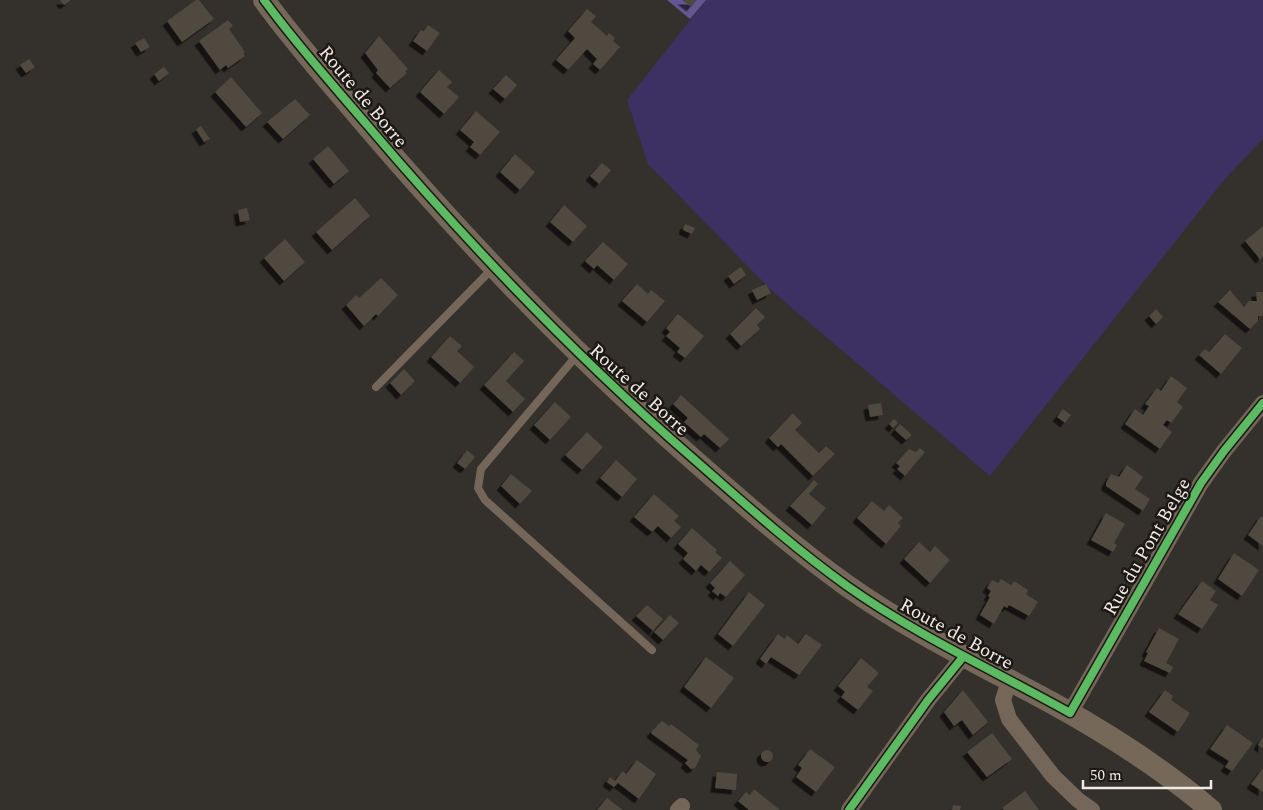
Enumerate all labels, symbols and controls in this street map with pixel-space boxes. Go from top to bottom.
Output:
street label: Route de Borre [311,39,414,155]
street label: Route de Borre [582,337,695,443]
street label: Rue du Pont Belge [1096,473,1199,621]
street label: Route de Borre [894,591,1018,678]
scale bar [1083,758,1210,790]
text: 50 m [1090,764,1122,787]

